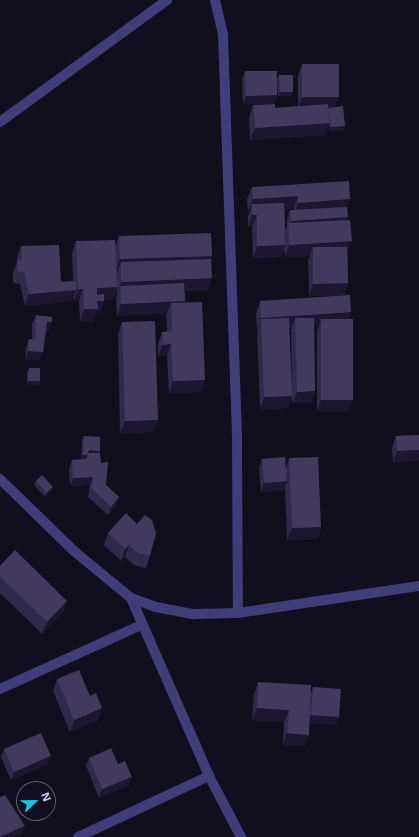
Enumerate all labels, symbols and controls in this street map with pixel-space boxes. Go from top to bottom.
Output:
north arrow [16,781,56,821]
text: N [38,790,55,804]

